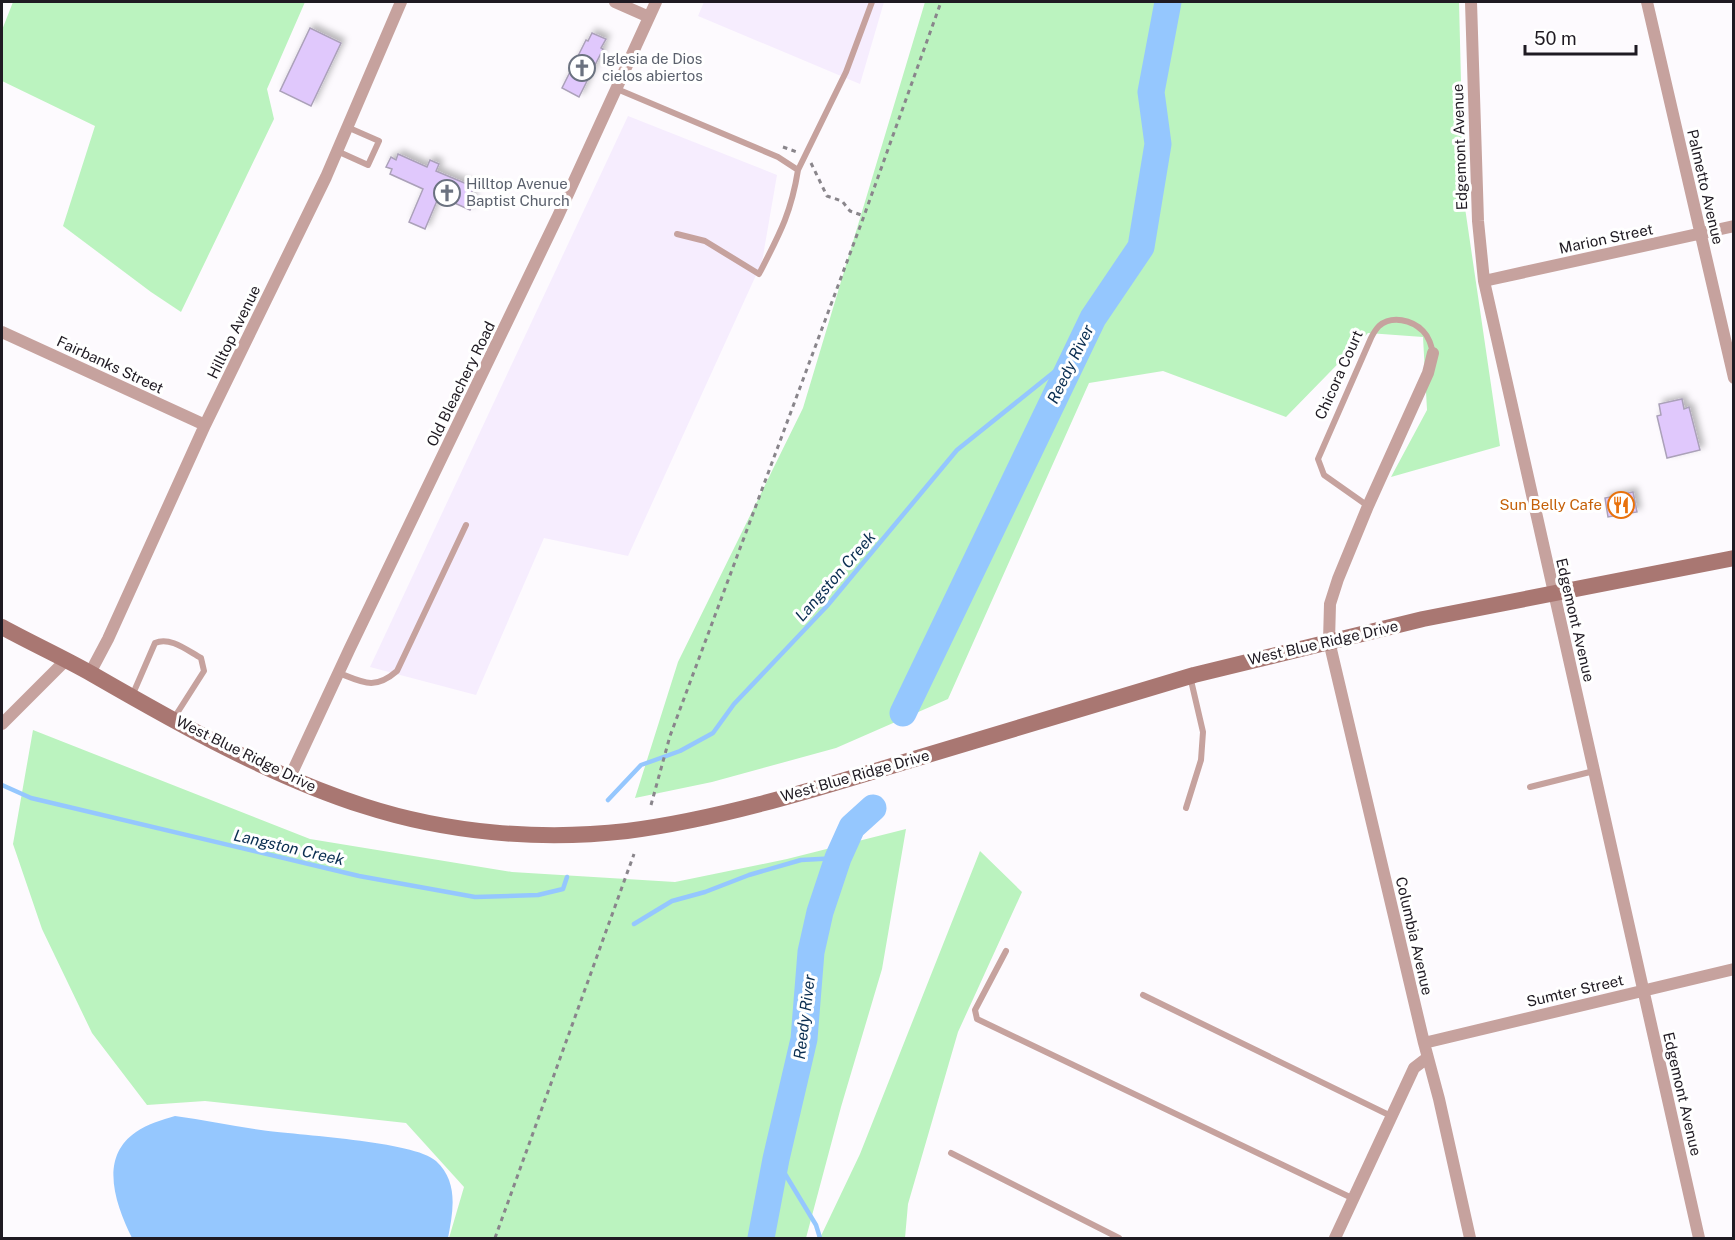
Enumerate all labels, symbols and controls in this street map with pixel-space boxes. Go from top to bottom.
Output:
scale bar [1525,18,1636,56]
text: 50 m [1534,28,1577,49]
place label: Iglesia de Dios cielos abiertos [602,50,703,84]
church icon: Iglesia de Dios cielos abiertos [567,53,597,83]
street label: Edgemont Avenue [1449,84,1470,211]
street label: Palmetto Avenue [1684,128,1727,246]
place label: Hilltop Avenue Baptist Church [466,175,570,209]
church icon: Hilltop Avenue Baptist Church [432,178,462,208]
street label: Marion Street [1557,220,1655,257]
street label: Hilltop Avenue [204,282,263,381]
street label: Old Bleachery Road [423,318,498,449]
water label: Reedy River [1043,321,1098,407]
street label: Chicora Court [1311,327,1366,422]
street label: Fairbanks Street [54,332,166,397]
restaurant icon: Sun Belly Cafe [1606,490,1636,520]
place label: Sun Belly Cafe [1499,496,1602,513]
water label: Langston Creek [791,527,880,625]
street label: Edgemont Avenue [1553,556,1598,683]
street label: West Blue Ridge Drive [1246,617,1400,668]
street label: West Blue Ridge Drive [173,712,319,795]
street label: West Blue Ridge Drive [779,746,931,805]
water label: Langston Creek [232,826,346,870]
street label: Columbia Avenue [1393,875,1436,997]
street label: Sumter Street [1525,971,1625,1010]
water label: Reedy River [790,973,819,1061]
street label: Edgemont Avenue [1660,1030,1705,1157]

